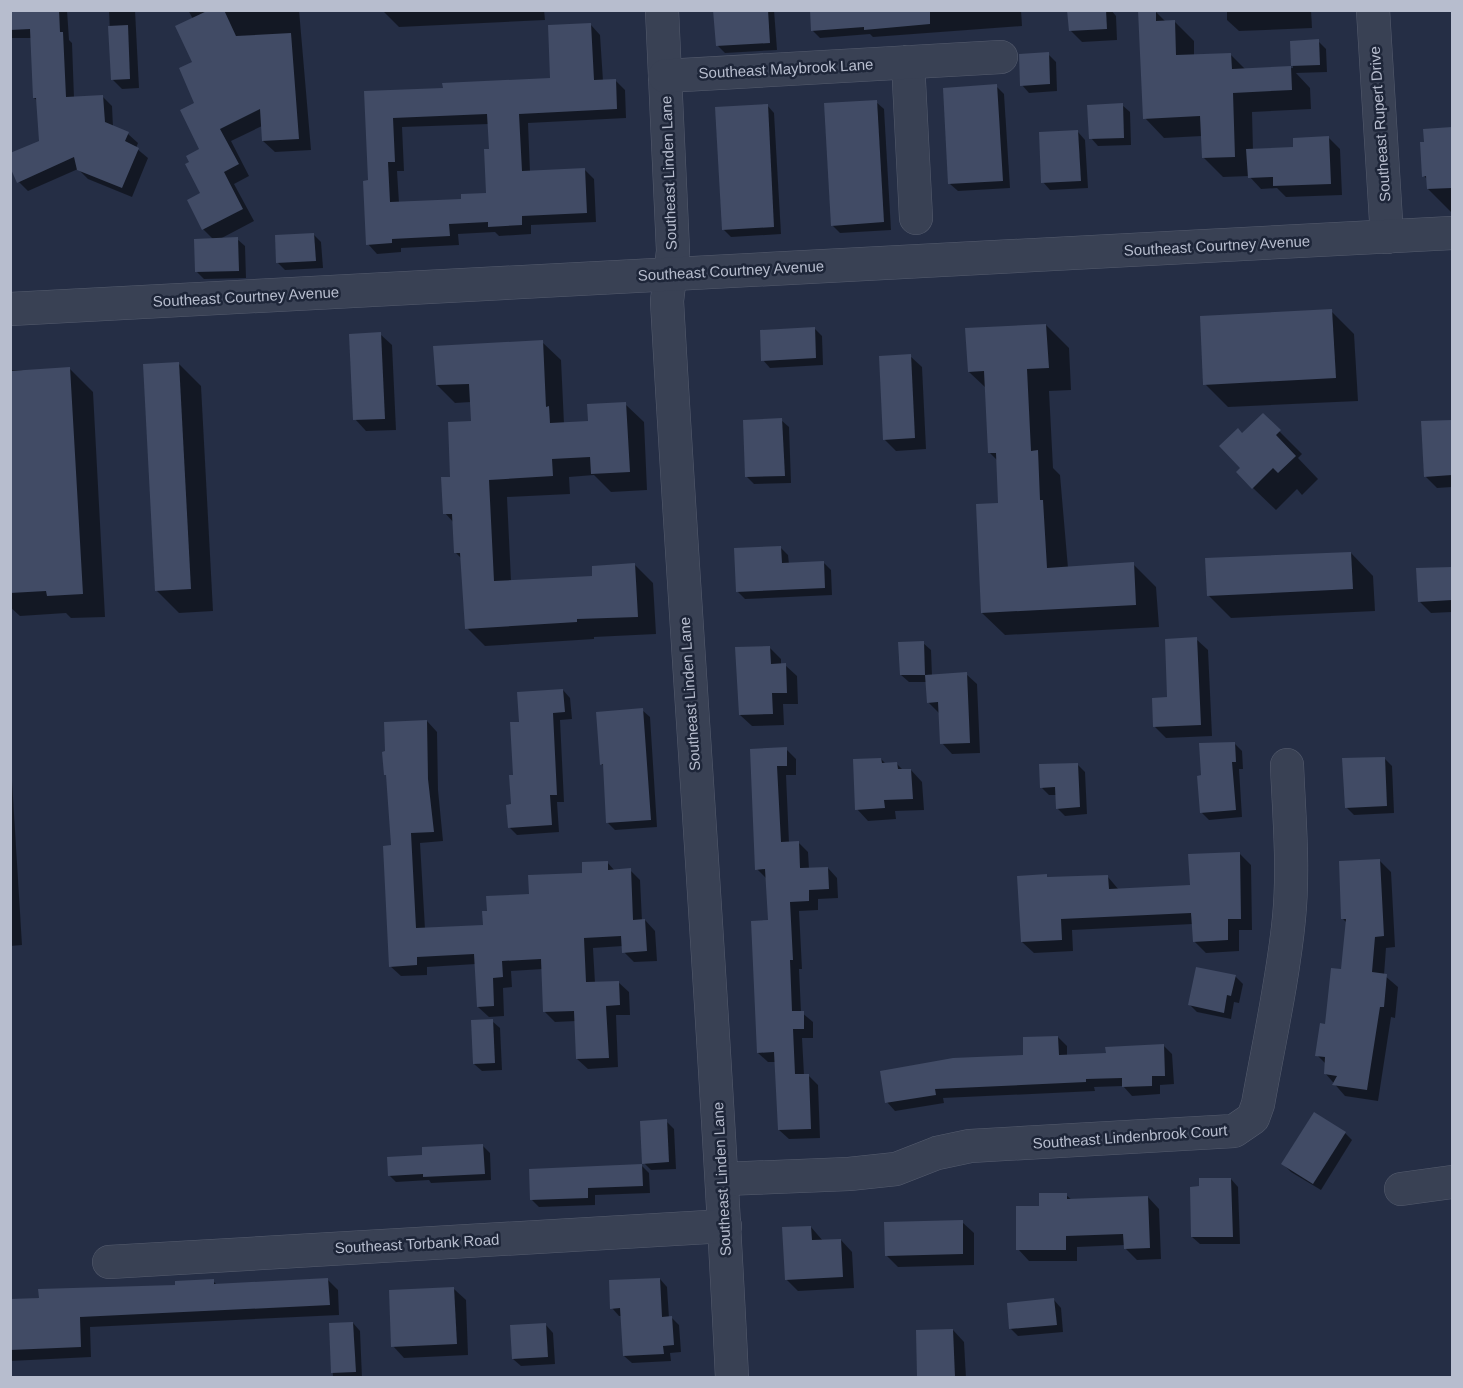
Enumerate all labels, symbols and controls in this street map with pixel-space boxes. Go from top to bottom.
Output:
street label: Southeast Rupert Drive [1366,46,1393,202]
street label: Southeast Maybrook Lane [698,55,874,82]
street label: Southeast Linden Lane [657,96,680,250]
street label: Southeast Courtney Avenue [1123,232,1311,259]
street label: Southeast Courtney Avenue [637,257,825,284]
street label: Southeast Courtney Avenue [152,283,340,310]
street label: Southeast Linden Lane [676,616,703,772]
street label: Southeast Linden Lane [709,1102,734,1257]
street label: Southeast Lindenbrook Court [1032,1121,1229,1152]
street label: Southeast Torbank Road [334,1231,500,1256]

